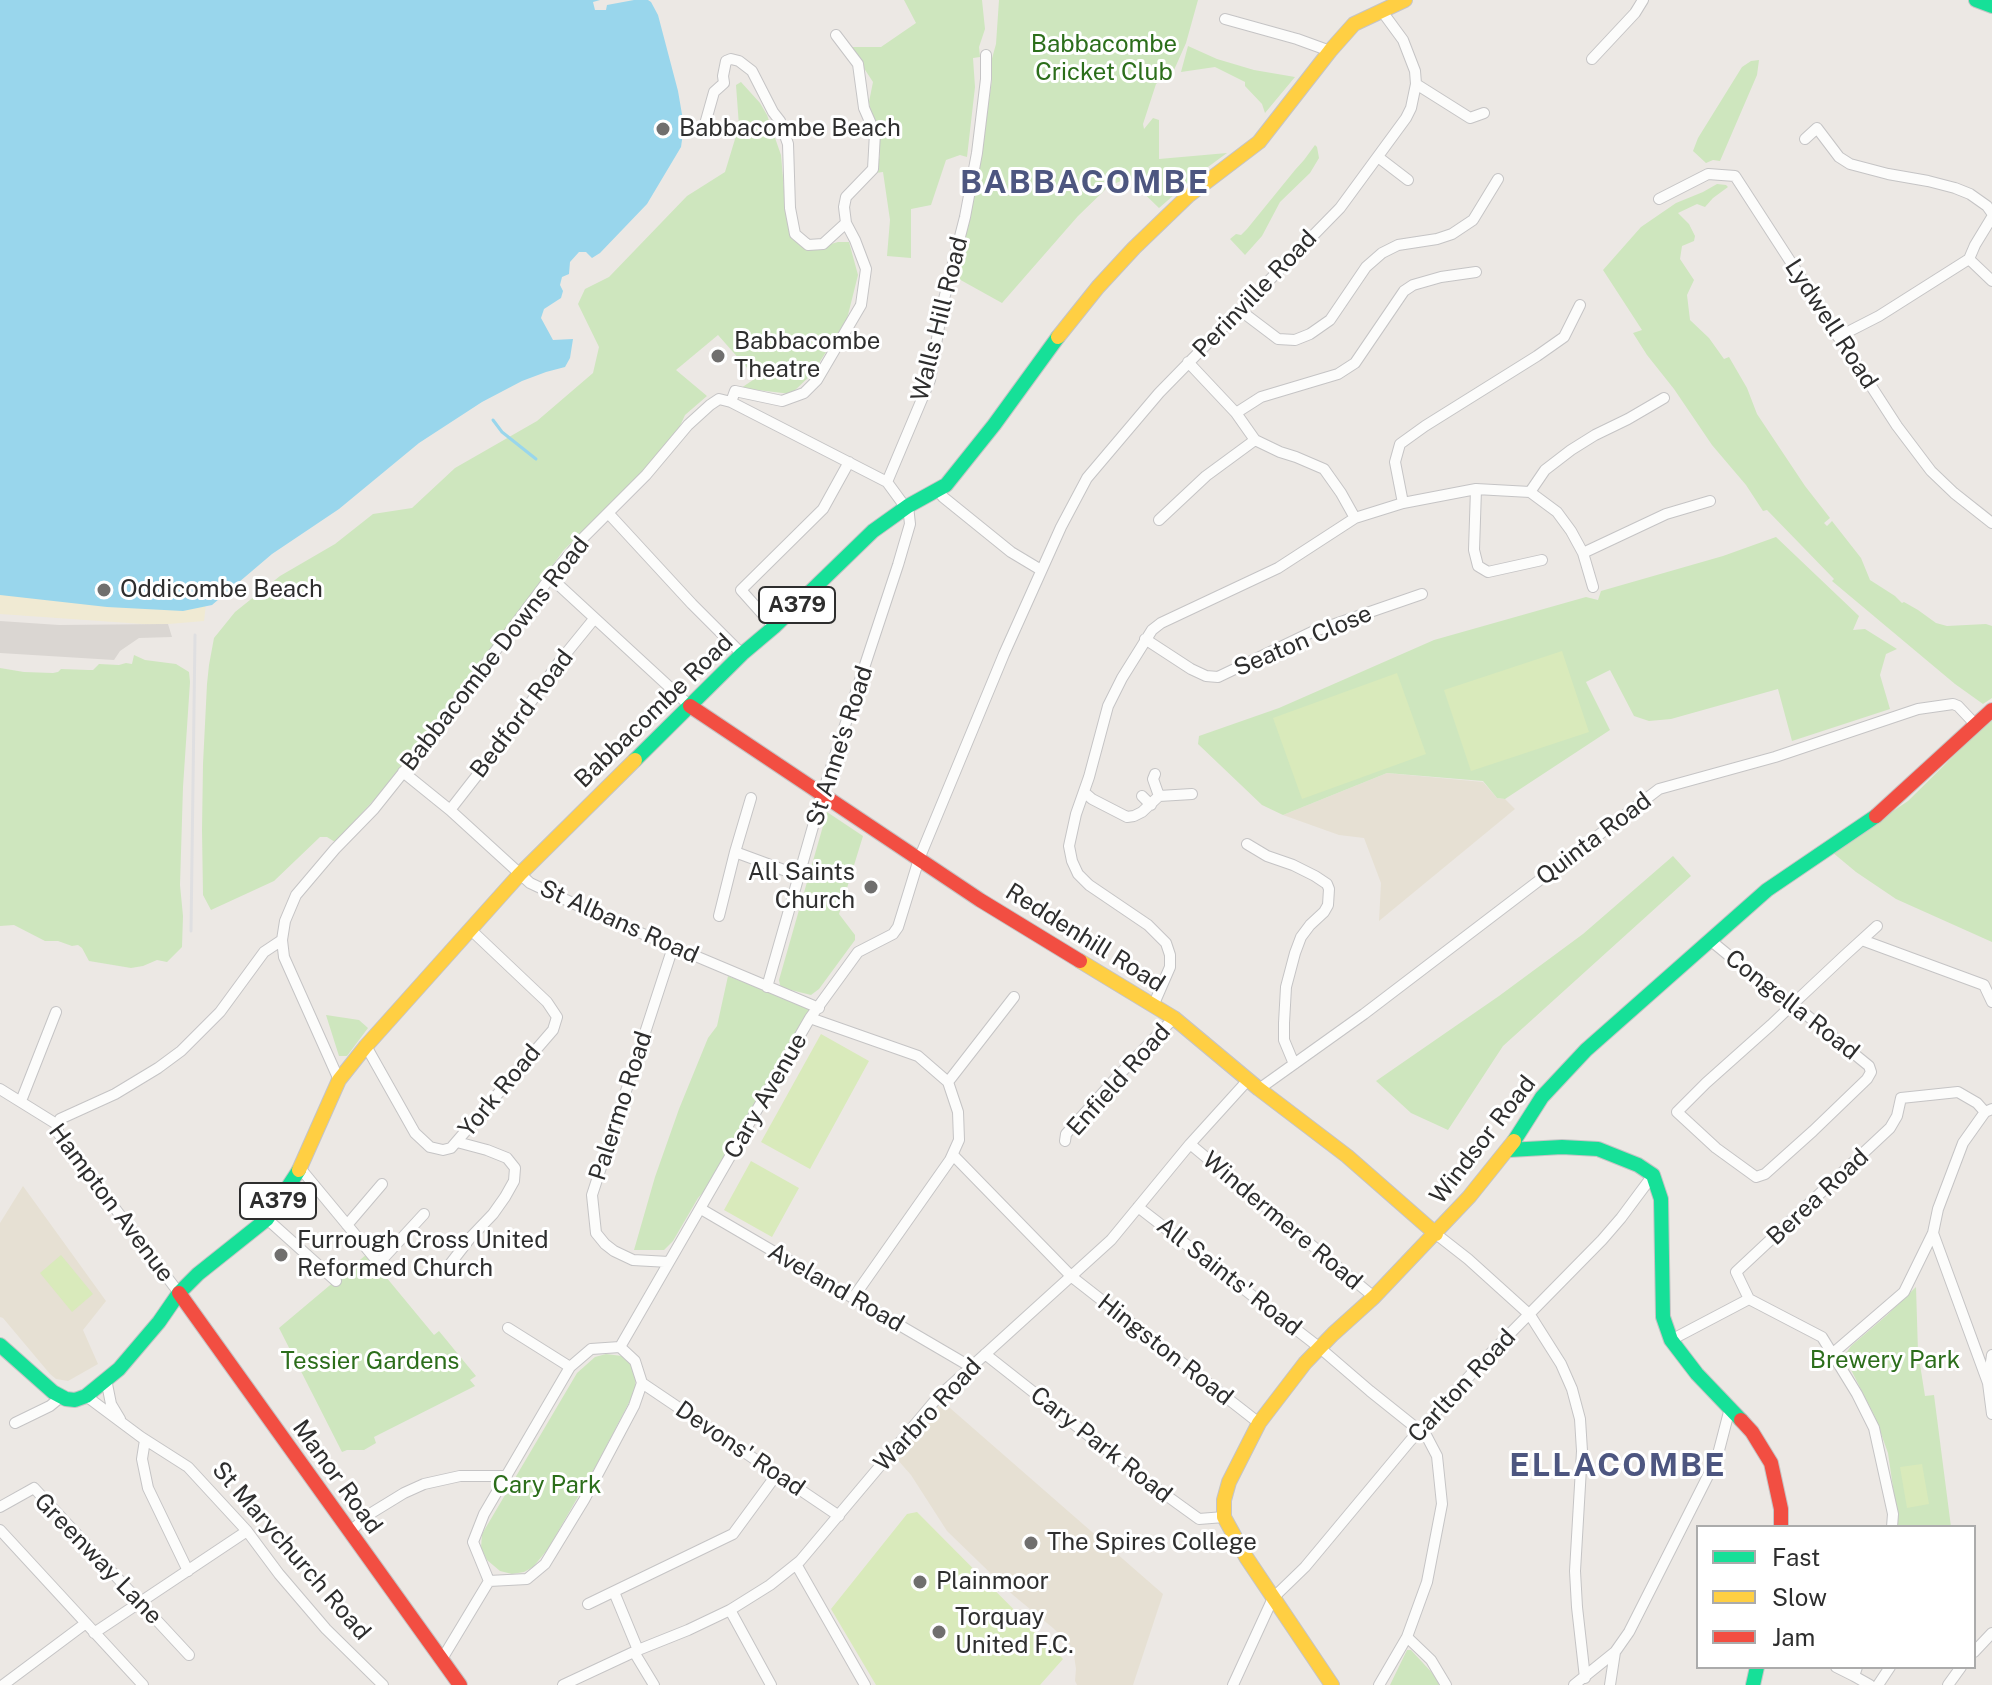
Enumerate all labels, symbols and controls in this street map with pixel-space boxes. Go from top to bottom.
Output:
park label: Babbacombe Cricket Club [1031,31,1177,87]
place label: Babbacombe Beach [679,115,901,143]
marker: Babbacombe Beach [654,120,672,138]
district label: BABBACOMBE [960,164,1210,202]
street label: Perinville Road [1187,224,1323,364]
street label: Walls Hill Road [906,234,974,404]
street label: Lydwell Road [1778,254,1884,394]
place label: Babbacombe Theatre [734,328,880,384]
marker: Babbacombe Theatre [709,347,727,365]
street label: Babbacombe Downs Road [395,531,595,777]
place label: Oddicombe Beach [120,576,323,604]
marker: Oddicombe Beach [95,581,113,599]
road number: A379 [759,587,835,623]
street label: Seaton Close [1230,599,1376,683]
street label: Babbacombe Road [569,628,739,794]
street label: Bedford Road [464,644,580,784]
street label: St Anne's Road [801,662,879,830]
street label: Quinta Road [1531,786,1657,892]
place label: All Saints Church [748,859,855,915]
street label: St Albans Road [535,874,703,970]
street label: Reddenhill Road [1000,877,1170,999]
marker: All Saints Church [862,878,880,896]
street label: Congella Road [1719,944,1865,1066]
street label: Enfield Road [1061,1018,1177,1142]
street label: Palermo Road [583,1028,659,1184]
street label: Cary Avenue [718,1028,814,1164]
street label: York Road [453,1039,547,1143]
street label: Windsor Road [1424,1070,1542,1210]
street label: Hampton Avenue [42,1118,180,1288]
street label: Berea Road [1761,1143,1875,1251]
street label: Windermere Road [1196,1146,1368,1296]
road number: A379 [240,1183,316,1219]
street label: All Saints' Road [1151,1212,1307,1342]
place label: Furrough Cross United Reformed Church [297,1227,549,1283]
street label: Aveland Road [763,1237,909,1339]
marker: Furrough Cross United Reformed Church [272,1246,290,1264]
street label: Hingston Road [1092,1288,1238,1412]
street label: Carlton Road [1402,1323,1522,1449]
park label: Brewery Park [1810,1347,1960,1375]
park label: Tessier Gardens [281,1348,459,1376]
street label: Warbro Road [868,1352,988,1478]
street label: Cary Park Road [1024,1381,1178,1509]
street label: Devons' Road [670,1395,810,1503]
street label: Manor Road [286,1414,388,1540]
district label: ELLACOMBE [1509,1447,1727,1485]
street label: St Marychurch Road [206,1456,376,1646]
park label: Cary Park [492,1472,602,1500]
street label: Greenway Lane [28,1487,168,1631]
legend [1696,1525,1976,1669]
place label: The Spires College [1047,1529,1257,1557]
marker: The Spires College [1022,1534,1040,1552]
text: Fast [1772,1543,1820,1571]
place label: Plainmoor [936,1568,1049,1596]
marker: Plainmoor [911,1573,929,1591]
text: Slow [1772,1583,1827,1611]
place label: Torquay United F.C. [955,1604,1074,1660]
marker: Torquay United F.C. [930,1623,948,1641]
text: Jam [1772,1623,1815,1651]

